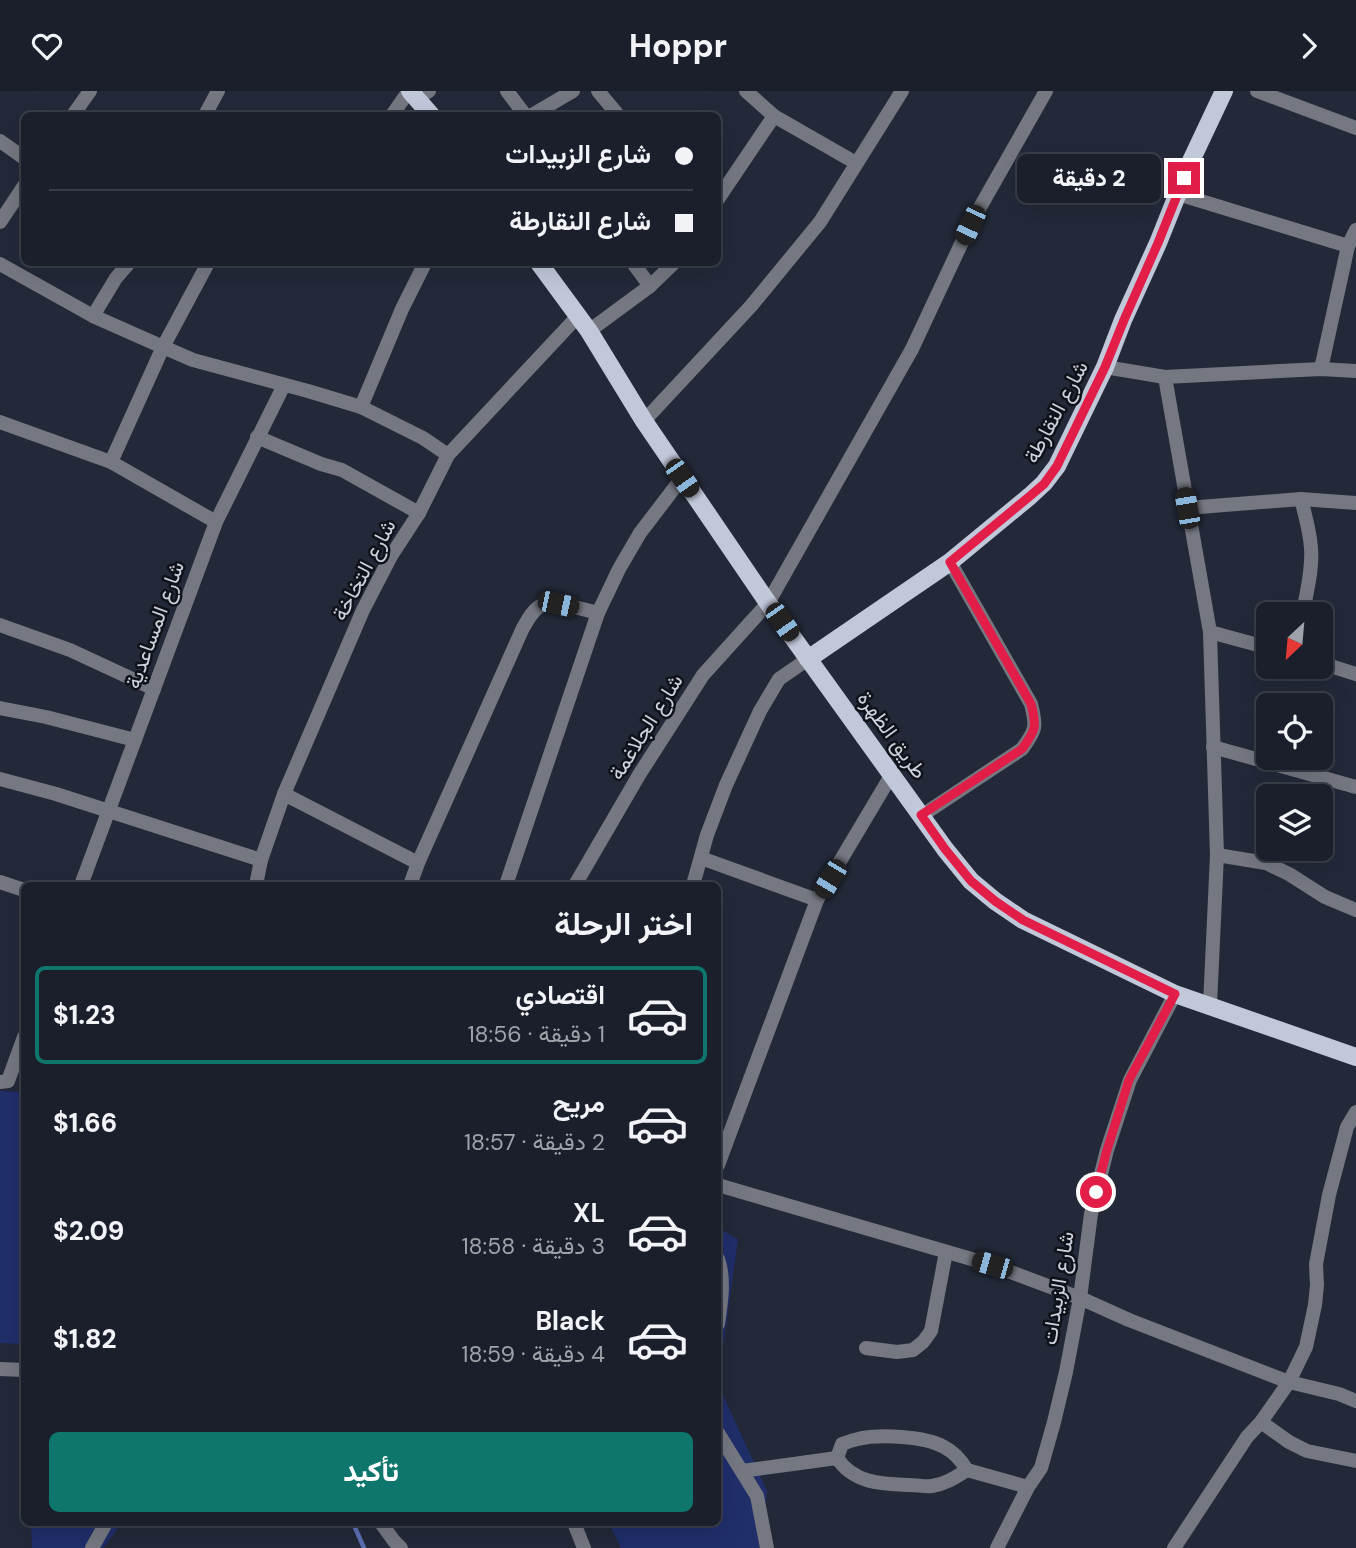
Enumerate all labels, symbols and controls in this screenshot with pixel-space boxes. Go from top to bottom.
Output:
text: Hoppr [629,25,727,67]
icon: heart [28,27,66,65]
icon: forward [1290,27,1328,65]
text: شارع الزبيدات [505,137,651,171]
callout: 2 دقيقة [1016,153,1160,203]
route end [1168,162,1200,194]
text: 2 دقيقة [1052,163,1126,193]
car [952,202,989,248]
text: شارع النقارطة [509,204,651,238]
street label: شارع النقارطة [1017,356,1095,468]
car [662,455,703,501]
car [1174,485,1201,531]
street label: شارع التخاخة [326,514,402,626]
street label: شارع المساعدية [119,557,191,693]
car [536,589,581,619]
car [762,599,803,645]
north arrow [1256,602,1334,679]
map controls [1256,602,1333,861]
street label: شارع الجلاغمة [602,669,690,785]
street label: طريق الظهرة [851,686,933,784]
button: locate [1256,693,1333,770]
button: layers [1256,784,1333,861]
car [811,856,850,902]
text: اختر الرحلة [554,903,693,945]
text: اقتصادي [516,978,605,1012]
icon: car [626,984,689,1047]
text: $1.23 [53,998,116,1032]
text: 1 دقيقة · 18:56 [467,1019,605,1049]
text: مريح [553,1086,605,1120]
icon: car [626,1092,689,1155]
text: $1.66 [53,1106,117,1140]
text: 2 دقيقة · 18:57 [464,1127,605,1157]
route start [1080,1176,1112,1208]
text: XL [573,1196,605,1230]
icon: car [626,1200,689,1263]
text: $2.09 [53,1214,124,1248]
street label: شارع الزبيدات [1035,1229,1081,1347]
text: 3 دقيقة · 18:58 [461,1231,605,1261]
car [969,1249,1016,1281]
text: Black [535,1304,605,1338]
icon: car [626,1308,689,1371]
text: $1.82 [53,1322,116,1356]
text: 4 دقيقة · 18:59 [461,1339,605,1369]
button: تأكيد [49,1432,693,1512]

